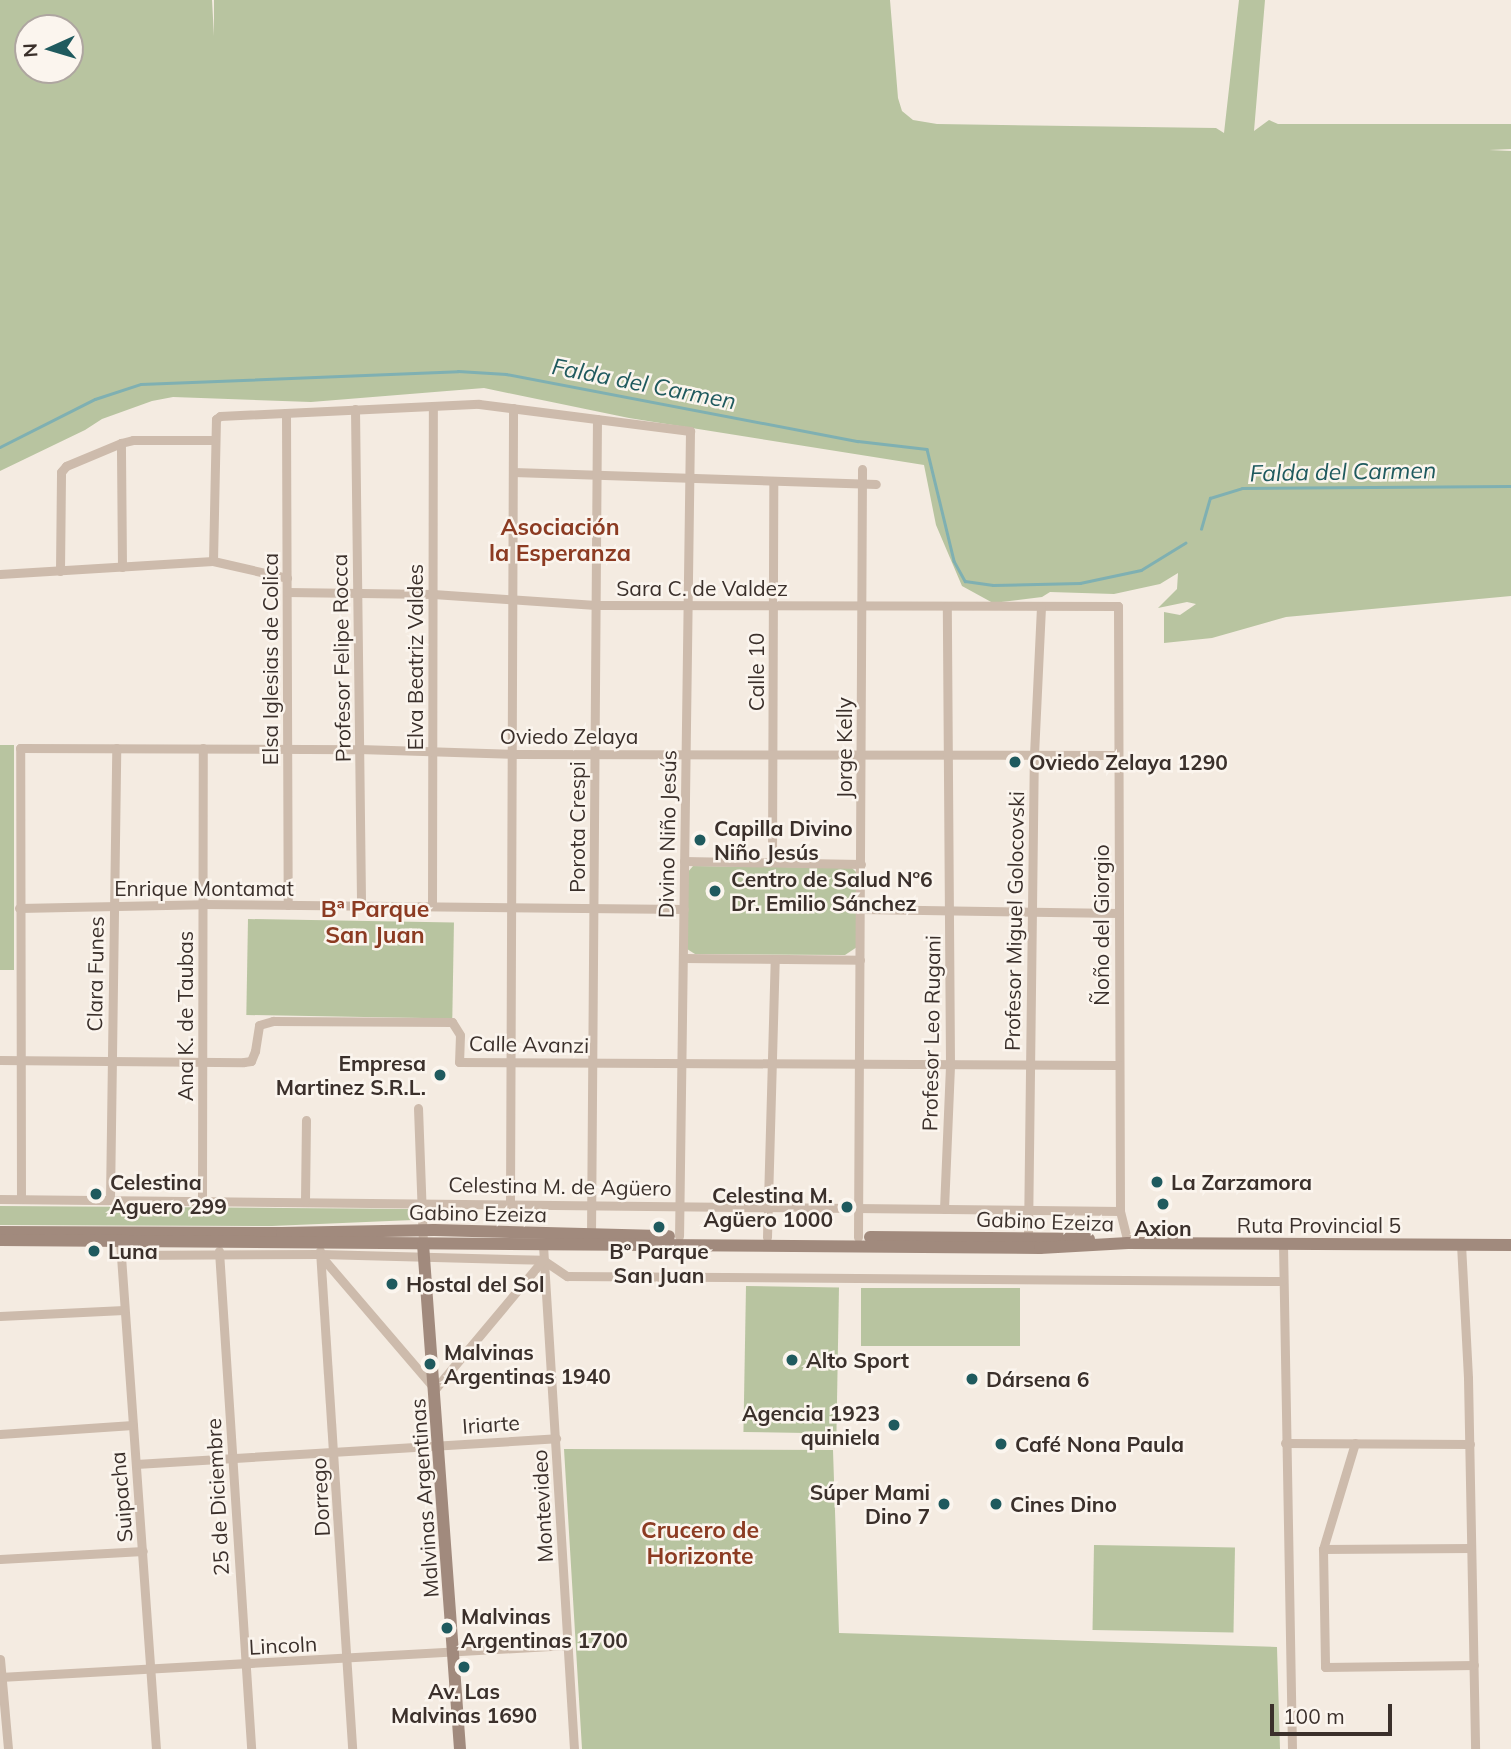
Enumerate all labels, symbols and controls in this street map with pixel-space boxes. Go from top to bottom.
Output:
north arrow [14,14,84,84]
text: N [18,42,43,58]
water label: Falda del Carmen [550,353,738,415]
water label: Falda del Carmen [1249,457,1437,487]
district label: Asociación la Esperanza [489,513,631,567]
street label: Elsa Iglesias de Colica [257,553,283,765]
street label: Profesor Felipe Rocca [327,554,355,762]
street label: Elva Beatriz Valdes [402,564,428,750]
street label: Sara C. de Valdez [616,575,788,601]
street label: Calle 10 [743,633,769,711]
street label: Jorge Kelly [831,697,857,799]
street label: Oviedo Zelaya [500,723,638,749]
place label: Oviedo Zelaya 1290 [1029,749,1228,775]
street label: Divino Niño Jesús [653,750,681,918]
marker: Oviedo Zelaya 1290 [1007,754,1023,770]
street label: Porota Crespi [564,761,590,893]
street label: Profesor Miguel Golocovski [999,791,1029,1051]
place label: Capilla Divino Niño Jesús [714,815,853,865]
marker: Capilla Divino Niño Jesús [692,832,708,848]
street label: Ñoño del Giorgio [1088,844,1114,1006]
place label: Centro de Salud Nº6 Dr. Emilio Sánchez [731,866,933,916]
street label: Enrique Montamat [114,875,294,901]
marker: Centro de Salud Nº6 Dr. Emilio Sánchez [705,881,725,901]
district label: Bª Parque San Juan [321,895,429,949]
street label: Clara Funes [81,916,109,1032]
street label: Ana K. de Taubas [172,931,198,1101]
street label: Profesor Leo Rugani [917,935,945,1131]
street label: Calle Avanzi [469,1030,589,1058]
place label: Empresa Martinez S.R.L. [276,1050,426,1100]
marker: Empresa Martinez S.R.L. [432,1067,448,1083]
place label: Celestina Aguero 299 [110,1169,227,1219]
place label: La Zarzamora [1171,1169,1312,1195]
street label: Celestina M. de Agüero [448,1171,672,1201]
marker: La Zarzamora [1149,1174,1165,1190]
place label: Celestina M. Agüero 1000 [704,1182,833,1232]
marker: Celestina Aguero 299 [88,1186,104,1202]
marker: Axion [1155,1196,1171,1212]
street label: Gabino Ezeiza [409,1199,547,1227]
marker: Celestina M. Agüero 1000 [839,1199,855,1215]
street label: Gabino Ezeiza [976,1206,1114,1236]
street label: Ruta Provincial 5 [1237,1212,1401,1238]
place label: Axion [1134,1215,1192,1241]
marker: Bº Parque San Juan [651,1219,667,1235]
place label: Luna [108,1238,158,1264]
place label: Bº Parque San Juan [609,1238,709,1288]
marker: Luna [86,1243,102,1259]
place label: Hostal del Sol [406,1271,545,1297]
marker: Hostal del Sol [384,1276,400,1292]
place label: Malvinas Argentinas 1940 [444,1339,611,1389]
place label: Alto Sport [806,1347,909,1373]
marker: Alto Sport [784,1352,800,1368]
marker: Malvinas Argentinas 1940 [422,1356,438,1372]
place label: Dársena 6 [986,1366,1089,1392]
marker: Dársena 6 [964,1371,980,1387]
street label: Malvinas Argentinas [404,1398,444,1598]
place label: Agencia 1923 quiniela [742,1400,880,1450]
street label: Iriarte [461,1409,521,1439]
marker: Agencia 1923 quiniela [886,1417,902,1433]
street label: 25 de Diciembre [200,1418,234,1576]
place label: Café Nona Paula [1015,1431,1184,1457]
marker: Café Nona Paula [993,1436,1009,1452]
street label: Montevideo [526,1449,558,1563]
street label: Suipacha [104,1451,138,1543]
street label: Dorrego [305,1457,335,1537]
place label: Súper Mami Dino 7 [810,1479,930,1529]
place label: Cines Dino [1010,1491,1117,1517]
marker: Súper Mami Dino 7 [936,1496,952,1512]
marker: Cines Dino [988,1496,1004,1512]
district label: Crucero de Horizonte [641,1516,759,1570]
place label: Malvinas Argentinas 1700 [461,1603,628,1653]
marker: Malvinas Argentinas 1700 [439,1620,455,1636]
street label: Lincoln [248,1631,318,1659]
marker: Av. Las Malvinas 1690 [456,1659,472,1675]
place label: Av. Las Malvinas 1690 [391,1678,537,1728]
scale bar [1273,1690,1396,1734]
text: 100 m [1283,1703,1345,1729]

